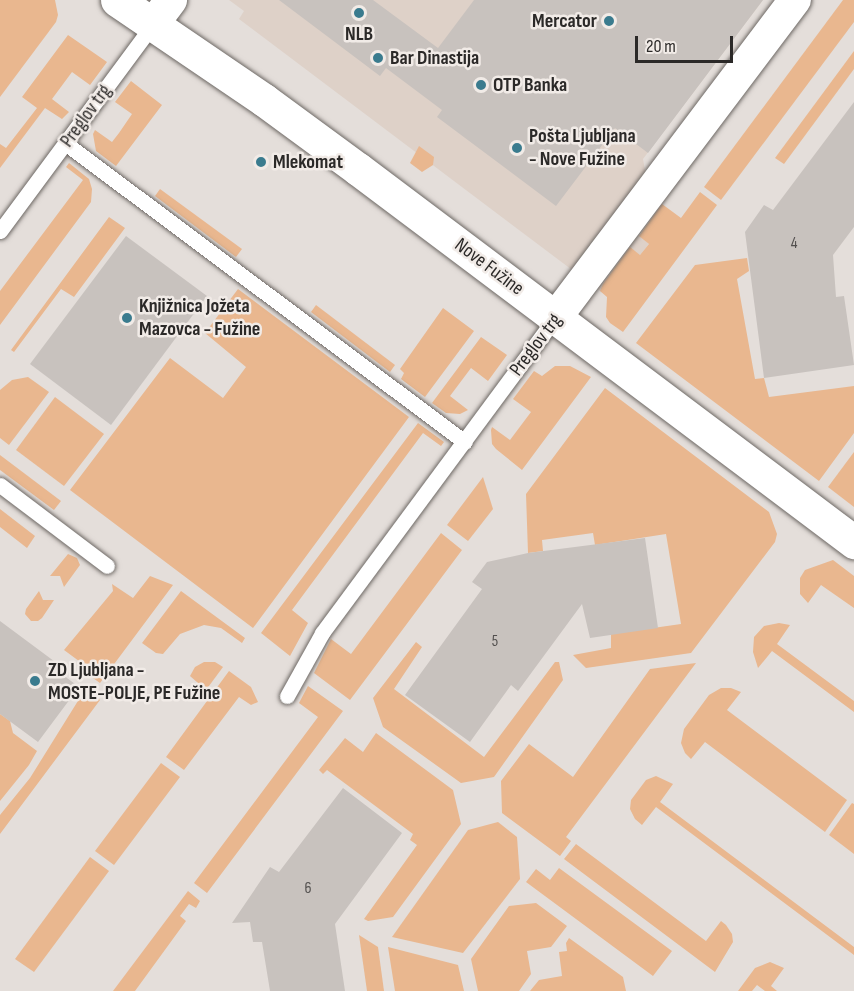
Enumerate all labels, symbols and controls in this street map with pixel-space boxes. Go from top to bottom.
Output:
marker: NLB [352,6,366,20]
place label: Mercator [532,9,597,33]
marker: Mercator [602,14,616,28]
place label: NLB [345,22,373,46]
scale bar [638,24,736,62]
text: 20 m [646,36,676,57]
place label: Bar Dinastija [390,46,479,70]
marker: Bar Dinastija [371,51,385,65]
place label: OTP Banka [493,73,567,97]
marker: OTP Banka [474,78,488,92]
street label: Preglov trg [55,80,117,152]
place label: Pošta Ljubljana - Nove Fužine [529,124,636,171]
marker: Pošta Ljubljana - Nove Fužine [510,141,524,155]
place label: Mlekomat [273,150,343,174]
marker: Mlekomat [254,155,268,169]
street label: Nove Fužine [450,233,528,301]
house number: 4 [791,234,797,254]
place label: Knjižnica Jožeta Mazovca - Fužine [139,294,260,341]
street label: Preglov trg [505,309,567,381]
marker: Knjižnica Jožeta Mazovca - Fužine [120,311,134,325]
house number: 5 [492,632,498,652]
place label: ZD Ljubljana - MOSTE-POLJE, PE Fužine [48,658,220,705]
marker: ZD Ljubljana - MOSTE-POLJE, PE Fužine [26,672,44,690]
house number: 6 [304,879,312,899]

